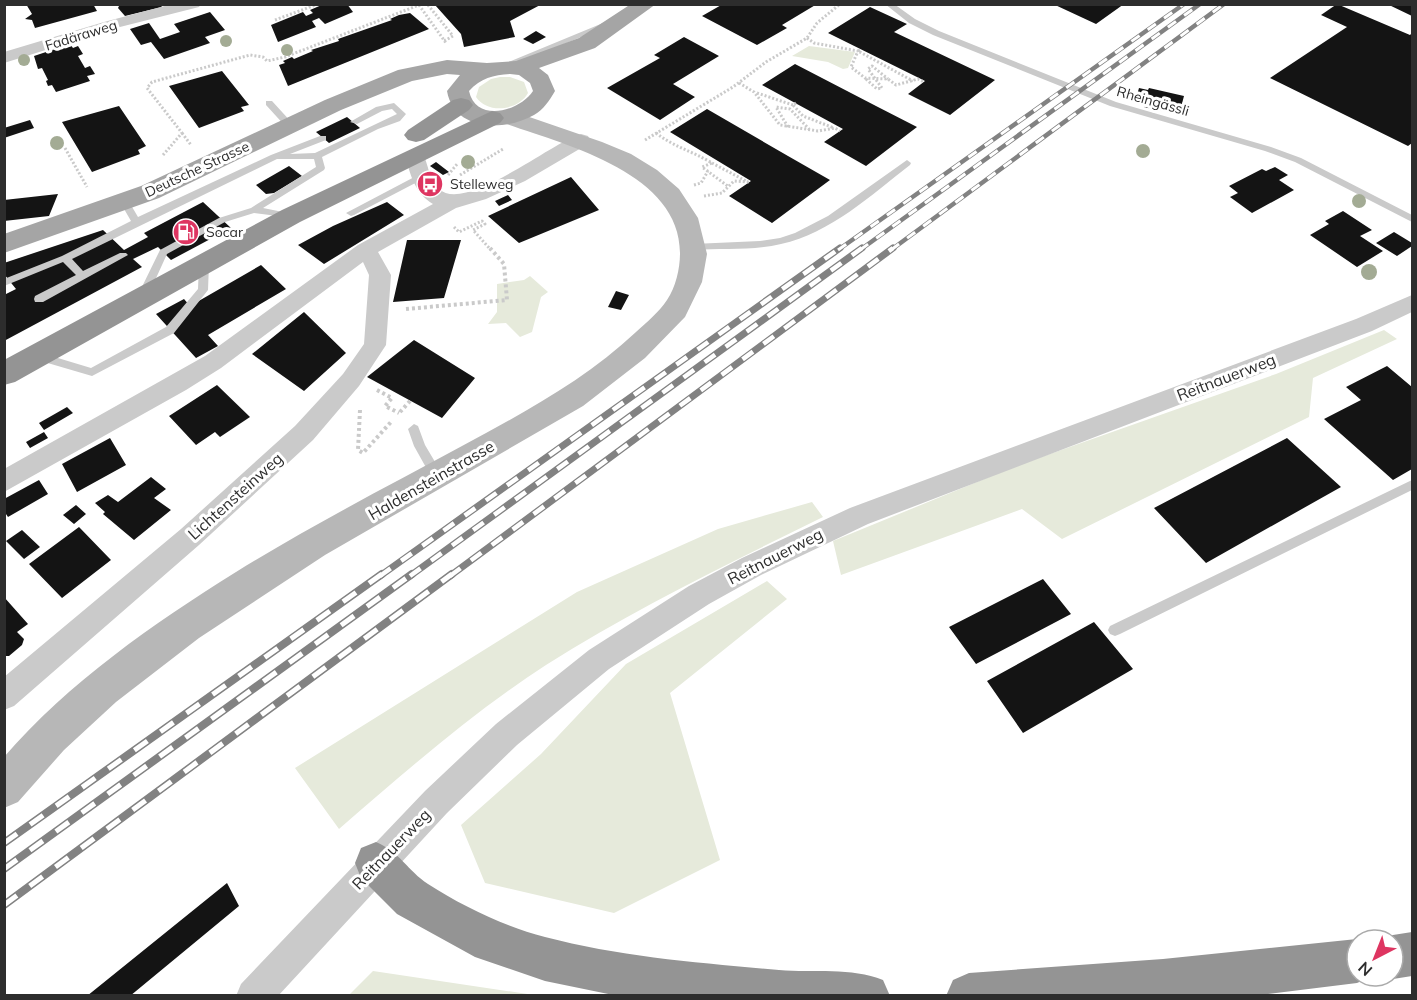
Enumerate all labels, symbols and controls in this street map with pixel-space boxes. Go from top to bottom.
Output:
street label: Fadäraweg [43,16,119,54]
street label: Rheingässli [1115,82,1191,120]
street label: Deutsche Strasse [142,137,252,201]
bus stop icon: Stelleweg [415,169,445,199]
place label: Stelleweg [450,175,513,193]
fuel station icon: Socar [171,217,201,247]
place label: Socar [206,223,244,241]
street label: Reitnauerweg [1174,349,1278,405]
street label: Haldensteinstrasse [365,436,497,524]
street label: Lichtensteinweg [183,448,287,544]
street label: Reitnauerweg [724,523,826,589]
street label: Reitnauerweg [348,805,434,893]
north arrow [1345,928,1405,988]
text: N [1354,958,1376,981]

